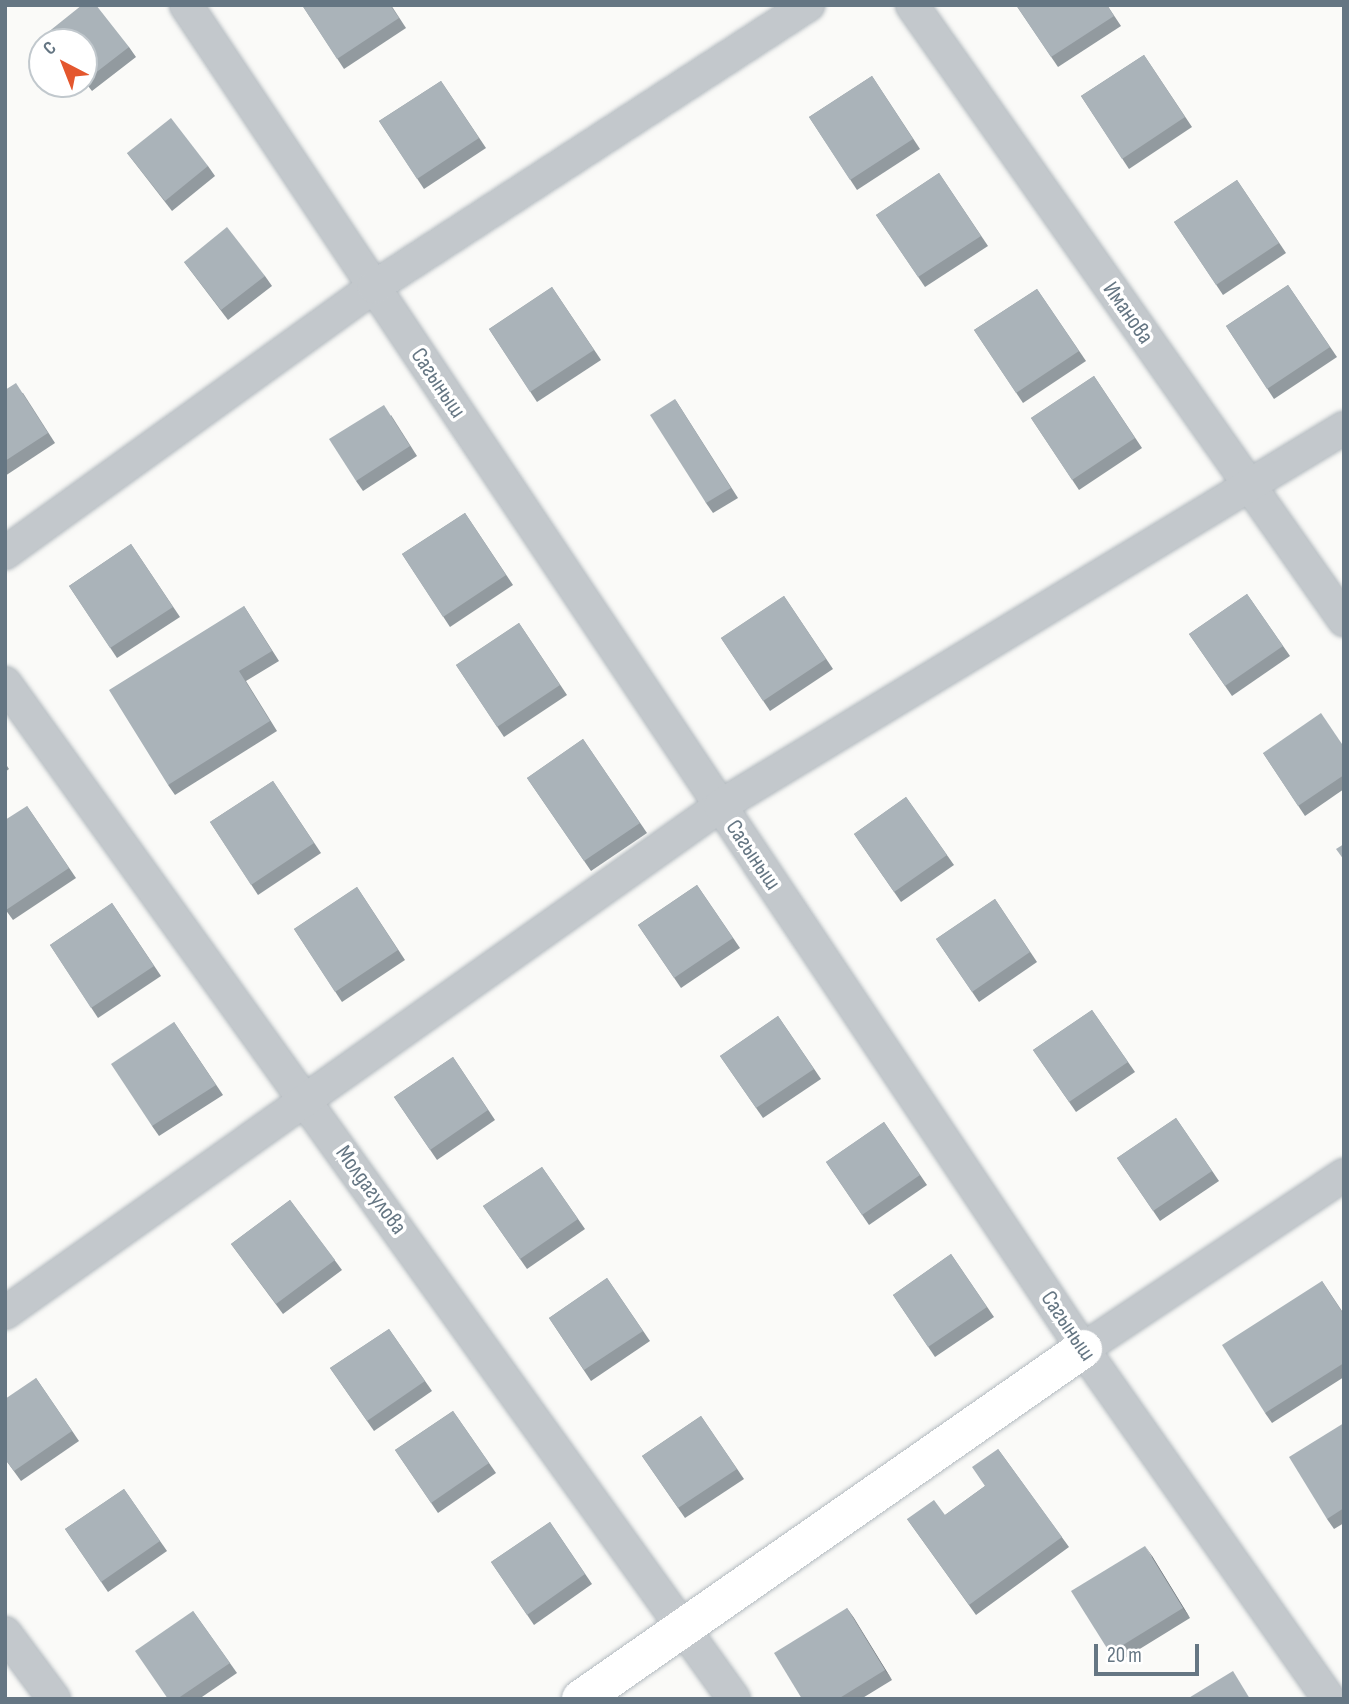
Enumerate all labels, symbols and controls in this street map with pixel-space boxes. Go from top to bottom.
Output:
north arrow [28,28,98,98]
text: С [39,37,61,60]
street label: Иманова [1097,277,1159,349]
street label: Сагыныш [405,343,471,423]
street label: Сагыныш [720,815,786,895]
street label: Молдагулова [330,1140,412,1240]
street label: Сагыныш [1035,1286,1101,1366]
scale bar [1097,1630,1202,1674]
text: 20 m [1107,1643,1142,1668]

